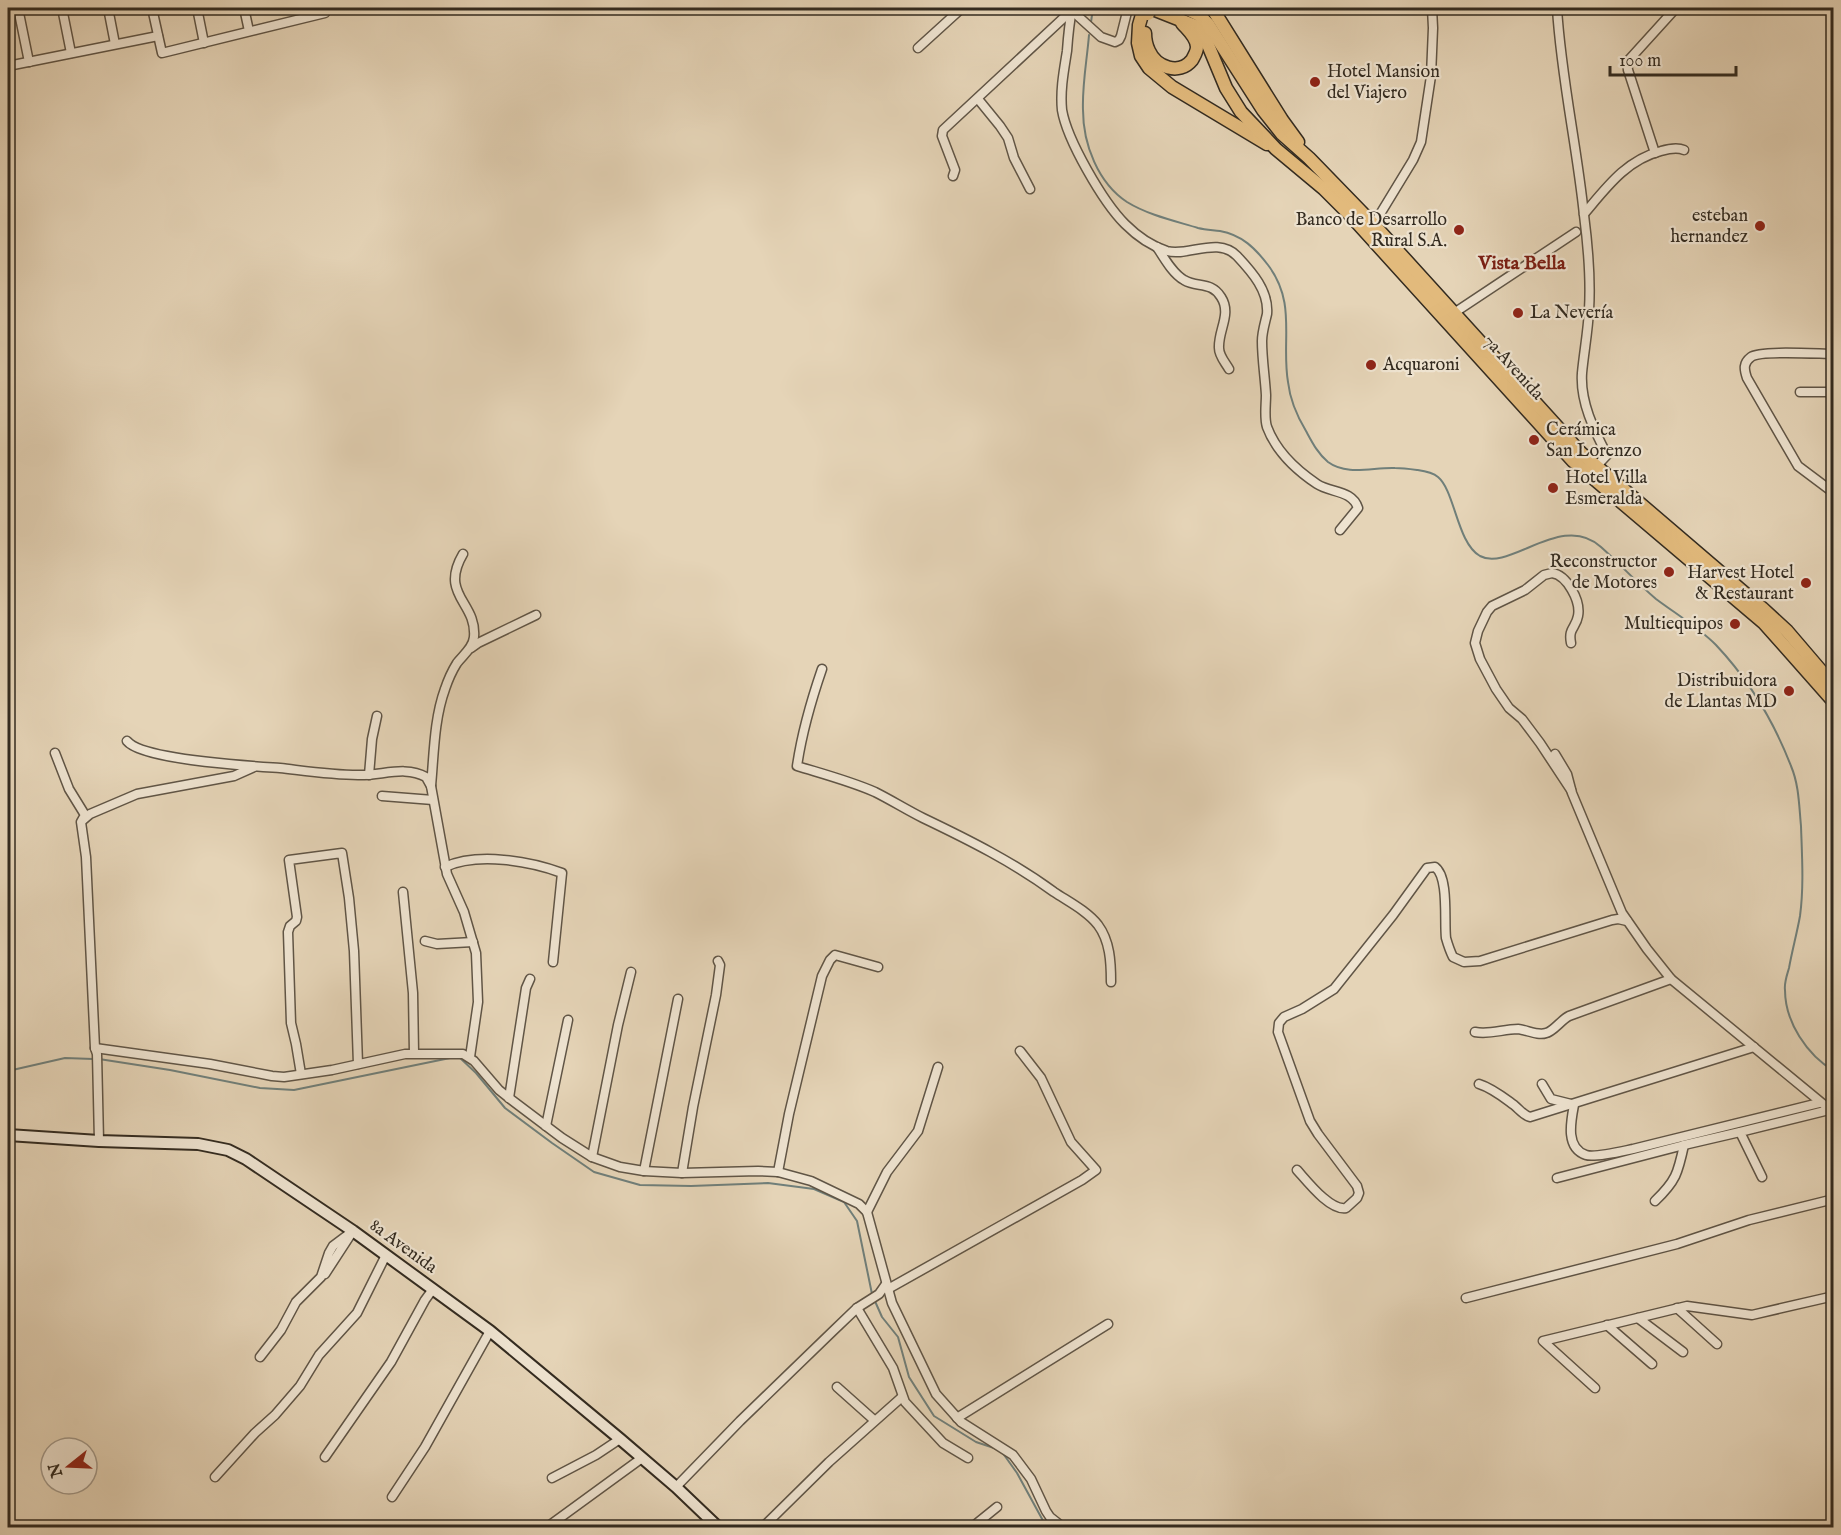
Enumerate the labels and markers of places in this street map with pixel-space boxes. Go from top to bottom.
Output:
place label: Hotel Mansion del Viajero [1327,61,1440,105]
marker: Hotel Mansion del Viajero [1308,75,1322,89]
place label: esteban hernandez [1670,205,1748,249]
place label: Banco de Desarrollo Rural S.A. [1295,209,1447,253]
marker: esteban hernandez [1753,219,1767,233]
marker: Banco de Desarrollo Rural S.A. [1452,223,1466,237]
place label: La Nevería [1530,302,1613,325]
marker: La Nevería [1511,306,1525,320]
place label: Acquaroni [1382,354,1460,377]
marker: Acquaroni [1364,358,1378,372]
place label: Cerámica San Lorenzo [1546,419,1642,463]
marker: Cerámica San Lorenzo [1527,433,1541,447]
place label: Hotel Villa Esmeralda [1565,467,1648,511]
marker: Hotel Villa Esmeralda [1546,481,1560,495]
place label: Reconstructor de Motores [1550,551,1657,595]
place label: Harvest Hotel & Restaurant [1687,562,1794,606]
marker: Reconstructor de Motores [1662,565,1676,579]
marker: Harvest Hotel & Restaurant [1799,576,1813,590]
place label: Multiequipos [1624,613,1723,636]
marker: Multiequipos [1728,617,1742,631]
place label: Distribuidora de Llantas MD [1665,670,1777,714]
marker: Distribuidora de Llantas MD [1782,684,1796,698]

